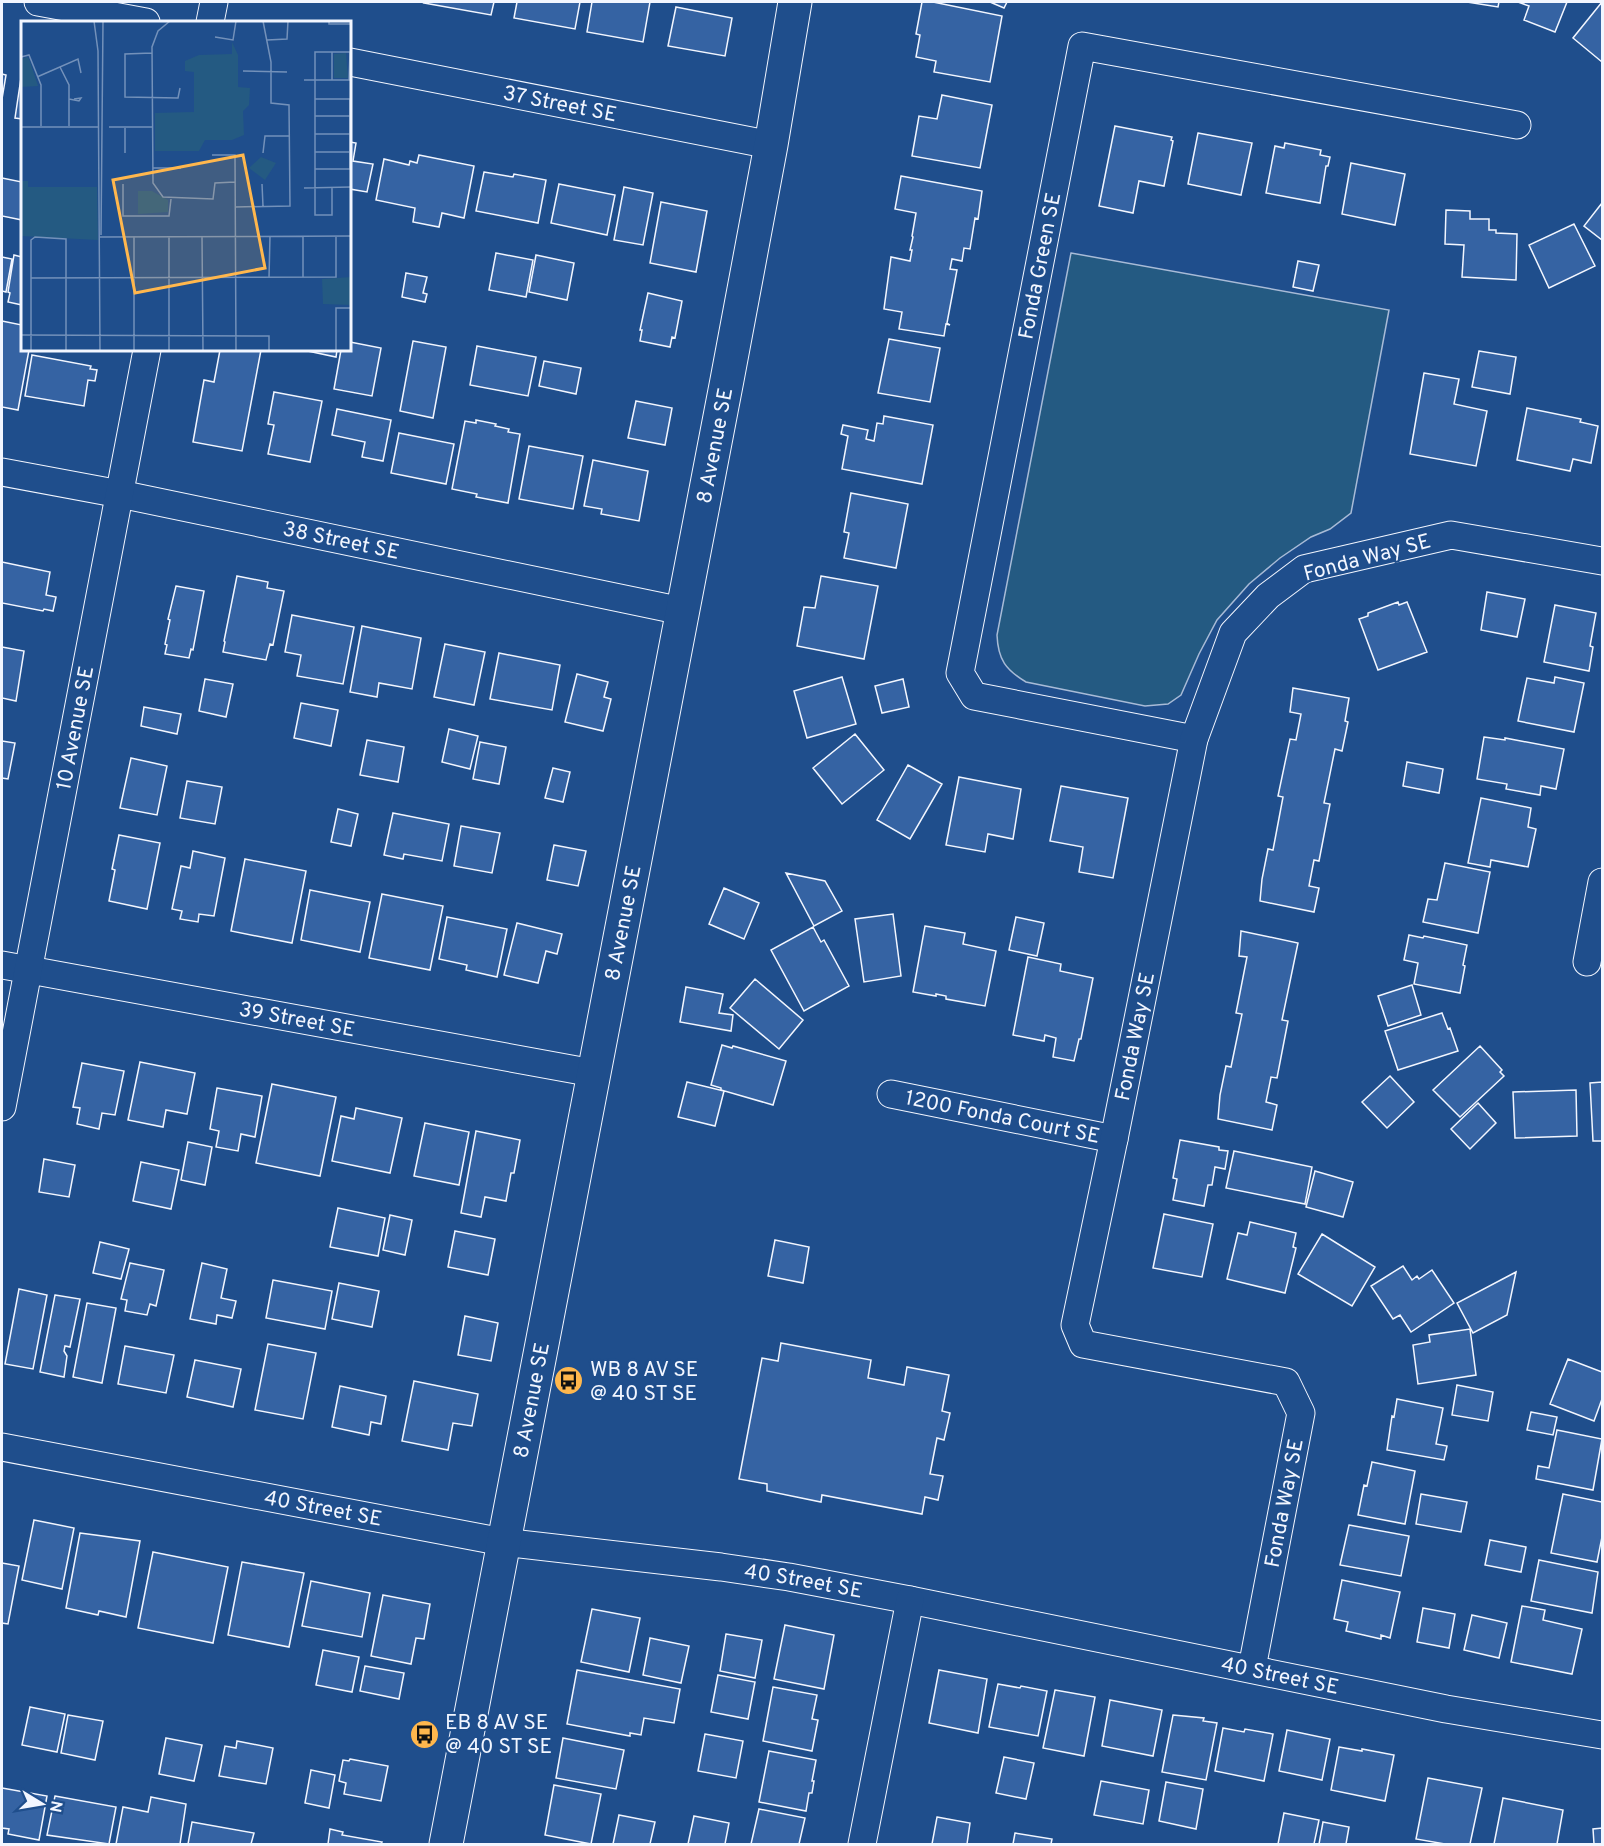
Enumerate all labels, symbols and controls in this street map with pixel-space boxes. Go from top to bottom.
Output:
inset map [21,21,351,351]
street label: 37 Street SE [500,80,619,129]
street label: Fonda Green SE [1013,190,1068,342]
street label: 8 Avenue SE [692,386,740,506]
street label: 38 Street SE [280,516,402,567]
street label: Fonda Way SE [1301,529,1434,588]
street label: 10 Avenue SE [51,664,101,792]
street label: 8 Avenue SE [600,863,649,983]
street label: Fonda Way SE [1110,970,1162,1103]
street label: 39 Street SE [237,997,357,1044]
street label: 1200 Fonda Court SE [903,1085,1102,1151]
street label: 8 Avenue SE [508,1340,557,1461]
place label: WB 8 AV SE @ 40 ST SE [590,1357,698,1408]
bus stop icon: WB 8 AV SE @ 40 ST SE [553,1365,585,1397]
street label: Fonda Way SE [1260,1437,1311,1570]
street label: 40 Street SE [262,1485,384,1534]
street label: 40 Street SE [742,1559,865,1606]
street label: 40 Street SE [1219,1652,1341,1702]
place label: EB 8 AV SE @ 40 ST SE [445,1710,552,1761]
bus stop icon: EB 8 AV SE @ 40 ST SE [408,1718,440,1750]
north arrow [12,1774,72,1834]
text: N [44,1799,66,1814]

